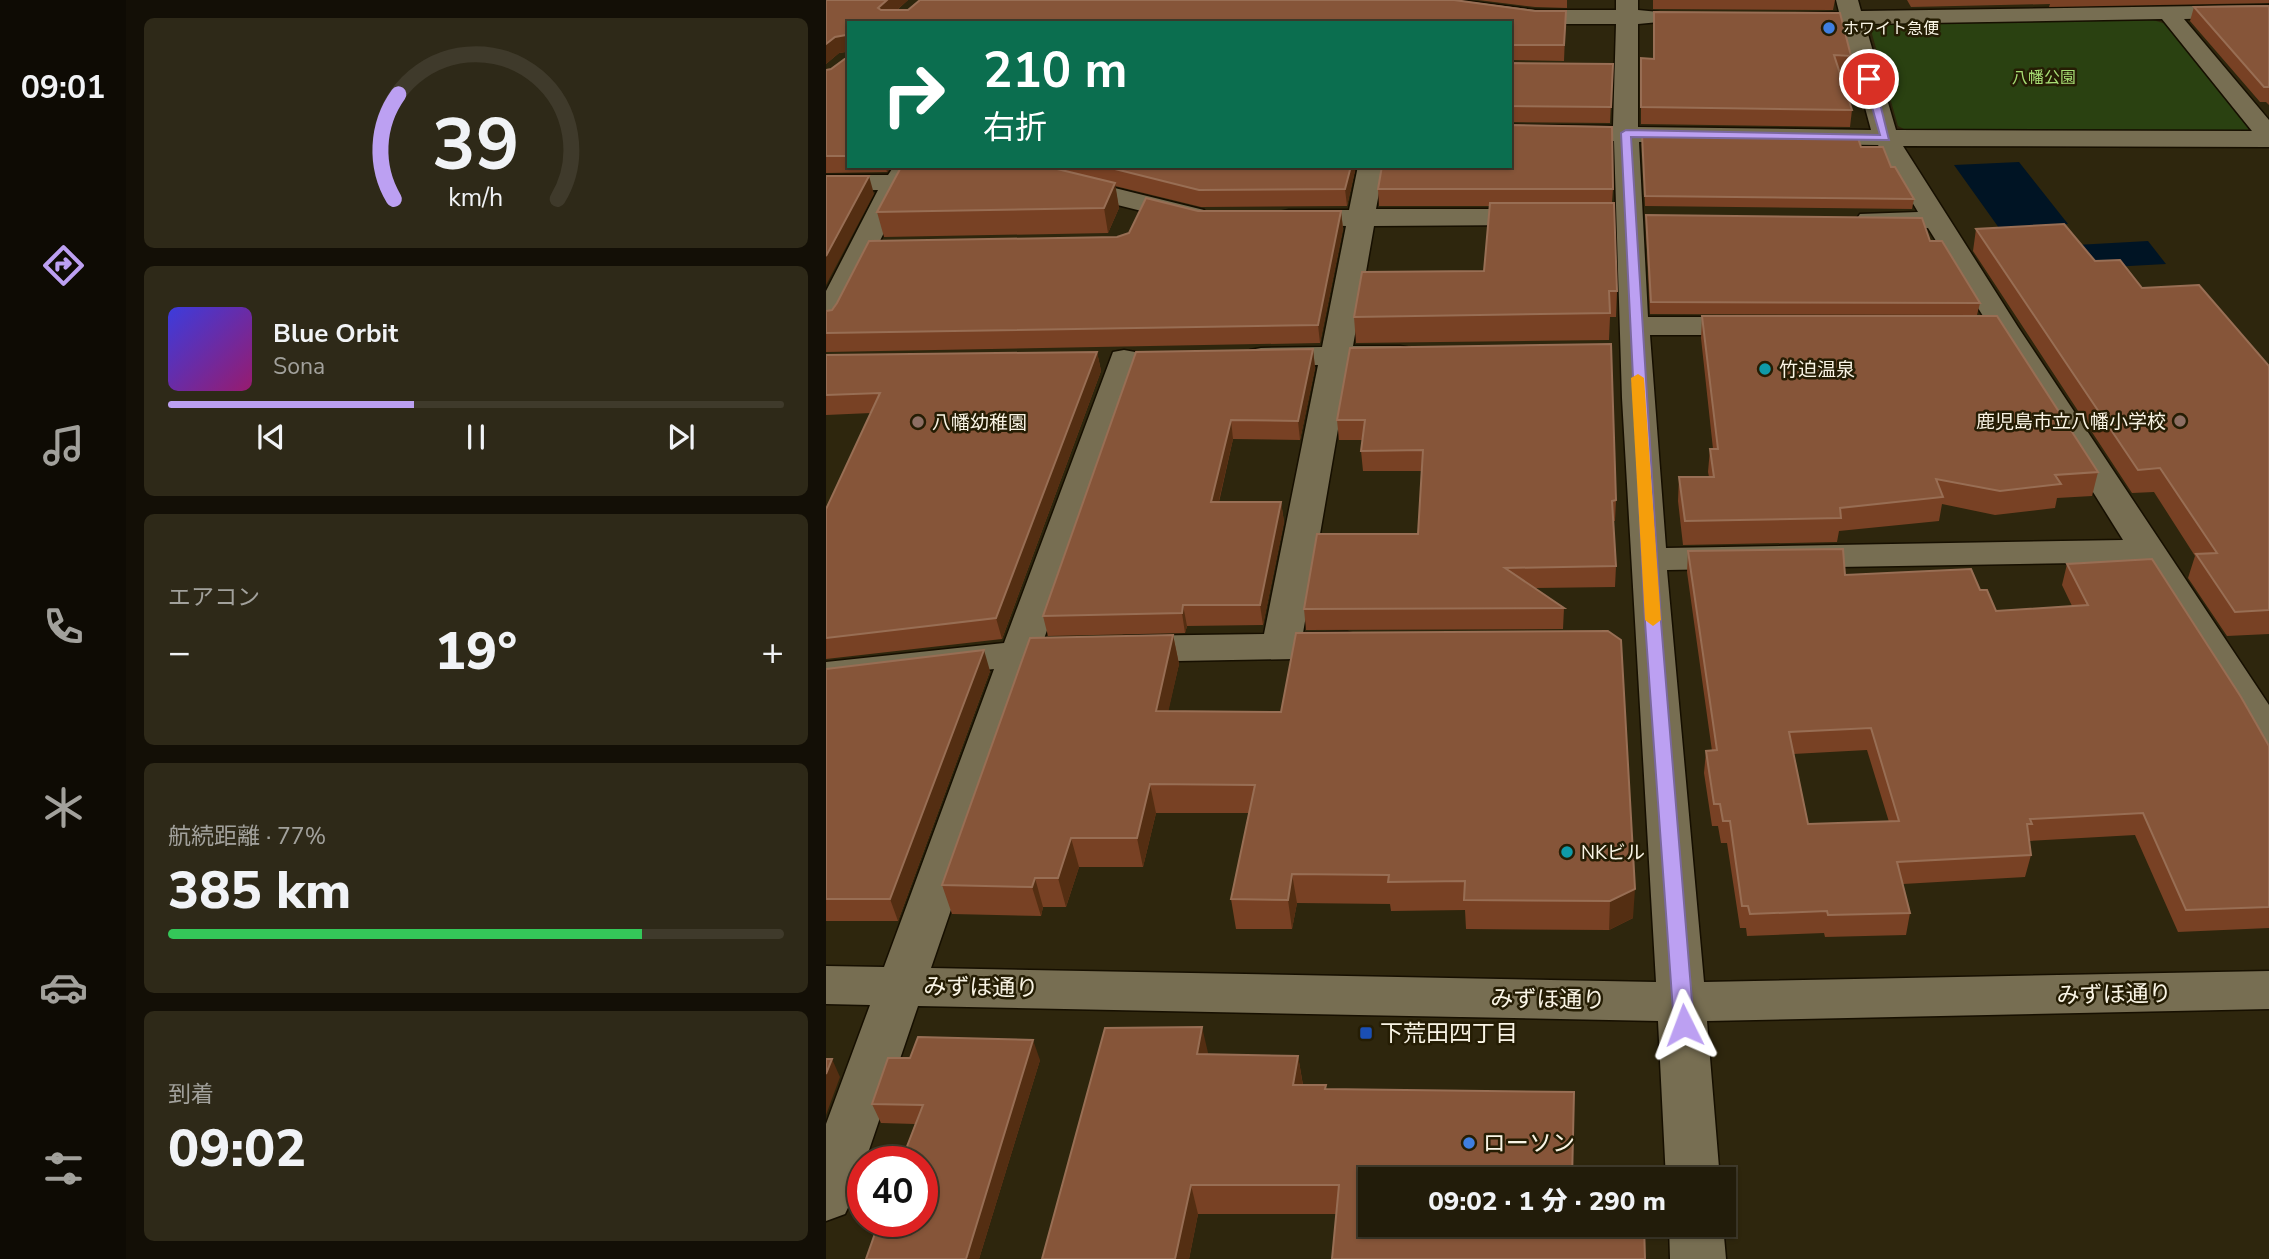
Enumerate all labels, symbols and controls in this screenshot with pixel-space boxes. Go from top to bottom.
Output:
place label: ホワイト急便 [1843,18,1939,40]
marker: ホワイト急便 [1821,20,1837,36]
text: 210 m [983,37,1127,104]
icon: right [868,49,959,140]
pin [1839,49,1899,109]
icon: arrive [1850,60,1888,98]
text: 09:01 [21,66,105,109]
park label: 八幡公園 [2012,67,2076,89]
text: 39 [432,95,520,195]
text: 右折 [983,106,1047,149]
text: km/h [448,181,504,215]
icon: directions [39,241,88,290]
text: Blue Orbit [273,316,398,351]
text: Sona [273,351,325,382]
place label: 竹迫温泉 [1779,357,1855,383]
marker: 竹迫温泉 [1757,361,1773,377]
place label: 鹿児島市立八幡小学校 [1976,409,2166,435]
place label: 八幡幼稚園 [932,410,1027,436]
marker: 鹿児島市立八幡小学校 [2172,413,2188,429]
marker: 八幡幼稚園 [910,414,926,430]
icon: previous [252,418,290,456]
icon: pause [457,418,495,456]
icon: next [662,418,700,456]
icon: music [39,421,88,470]
text: エアコン [168,582,260,613]
icon: phone [39,602,88,651]
text: 19° [435,616,517,687]
text: − [168,627,191,678]
text: + [761,627,784,678]
icon: climate [39,783,88,832]
text: 航続距離 · 77% [168,821,326,852]
place label: NKビル [1581,840,1645,866]
marker: NKビル [1559,844,1575,860]
text: 385 km [168,855,351,926]
icon: car [39,963,88,1012]
street label: みずほ通り [923,971,1039,1004]
street label: みずほ通り [2056,978,2172,1011]
street label: みずほ通り [1490,983,1606,1016]
position arrow [1647,988,1721,1062]
place label: 下荒田四丁目 [1380,1018,1518,1049]
marker: 下荒田四丁目 [1358,1025,1374,1041]
text: 到着 [168,1079,214,1110]
text: 09:02 [168,1113,306,1184]
place label: ローソン [1483,1128,1575,1159]
marker: ローソン [1461,1135,1477,1151]
icon: filters [39,1144,88,1193]
speed limit sign: 40 [847,1146,938,1237]
text: 09:02 · 1 分 · 290 m [1428,1184,1666,1219]

